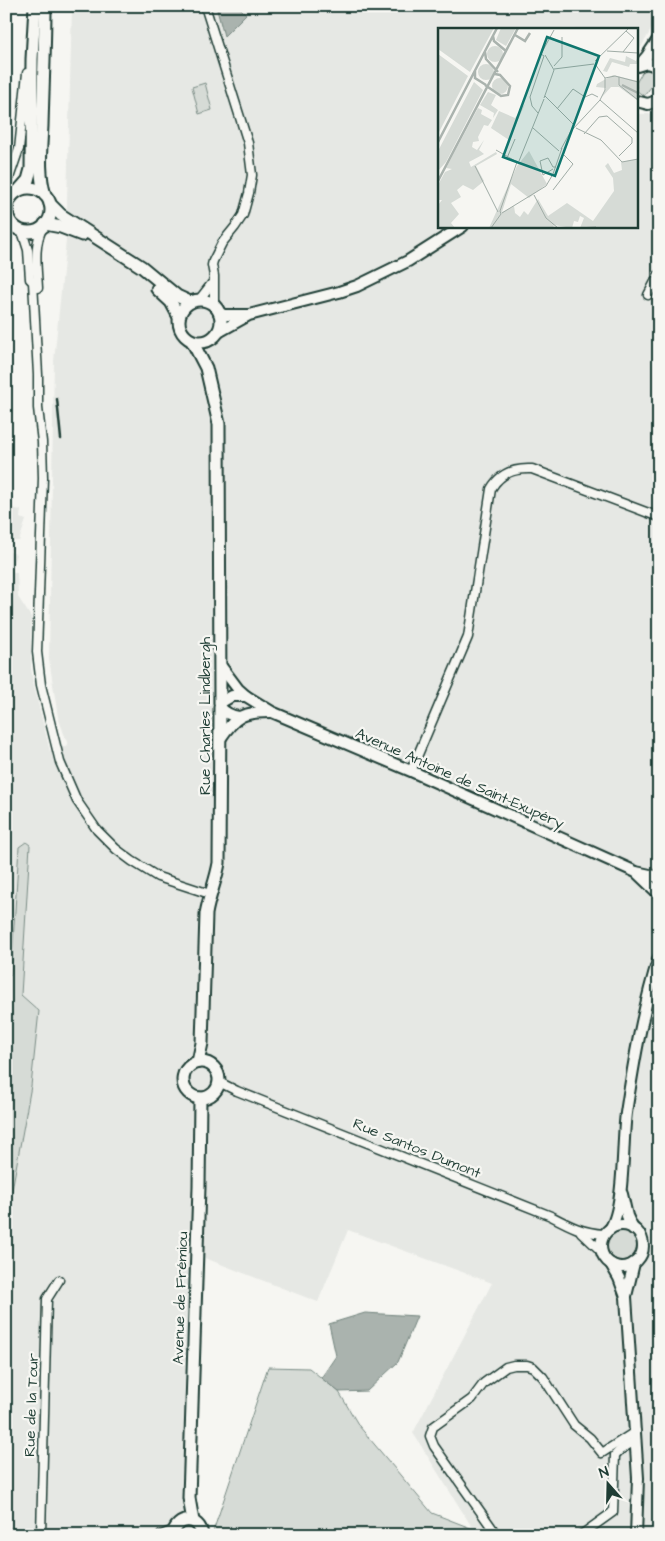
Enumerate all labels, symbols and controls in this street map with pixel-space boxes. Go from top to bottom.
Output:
inset map [438,28,638,228]
street label: Rue Charles Lindbergh [195,636,217,795]
street label: Avenue Antoine de Saint-Exupéry [352,723,567,835]
street label: Rue Santos Dumont [350,1113,484,1184]
street label: Avenue de Frémiou [168,1231,193,1365]
street label: Rue de la Tour [19,1353,44,1457]
north arrow [582,1458,632,1508]
text: N [596,1462,612,1484]

